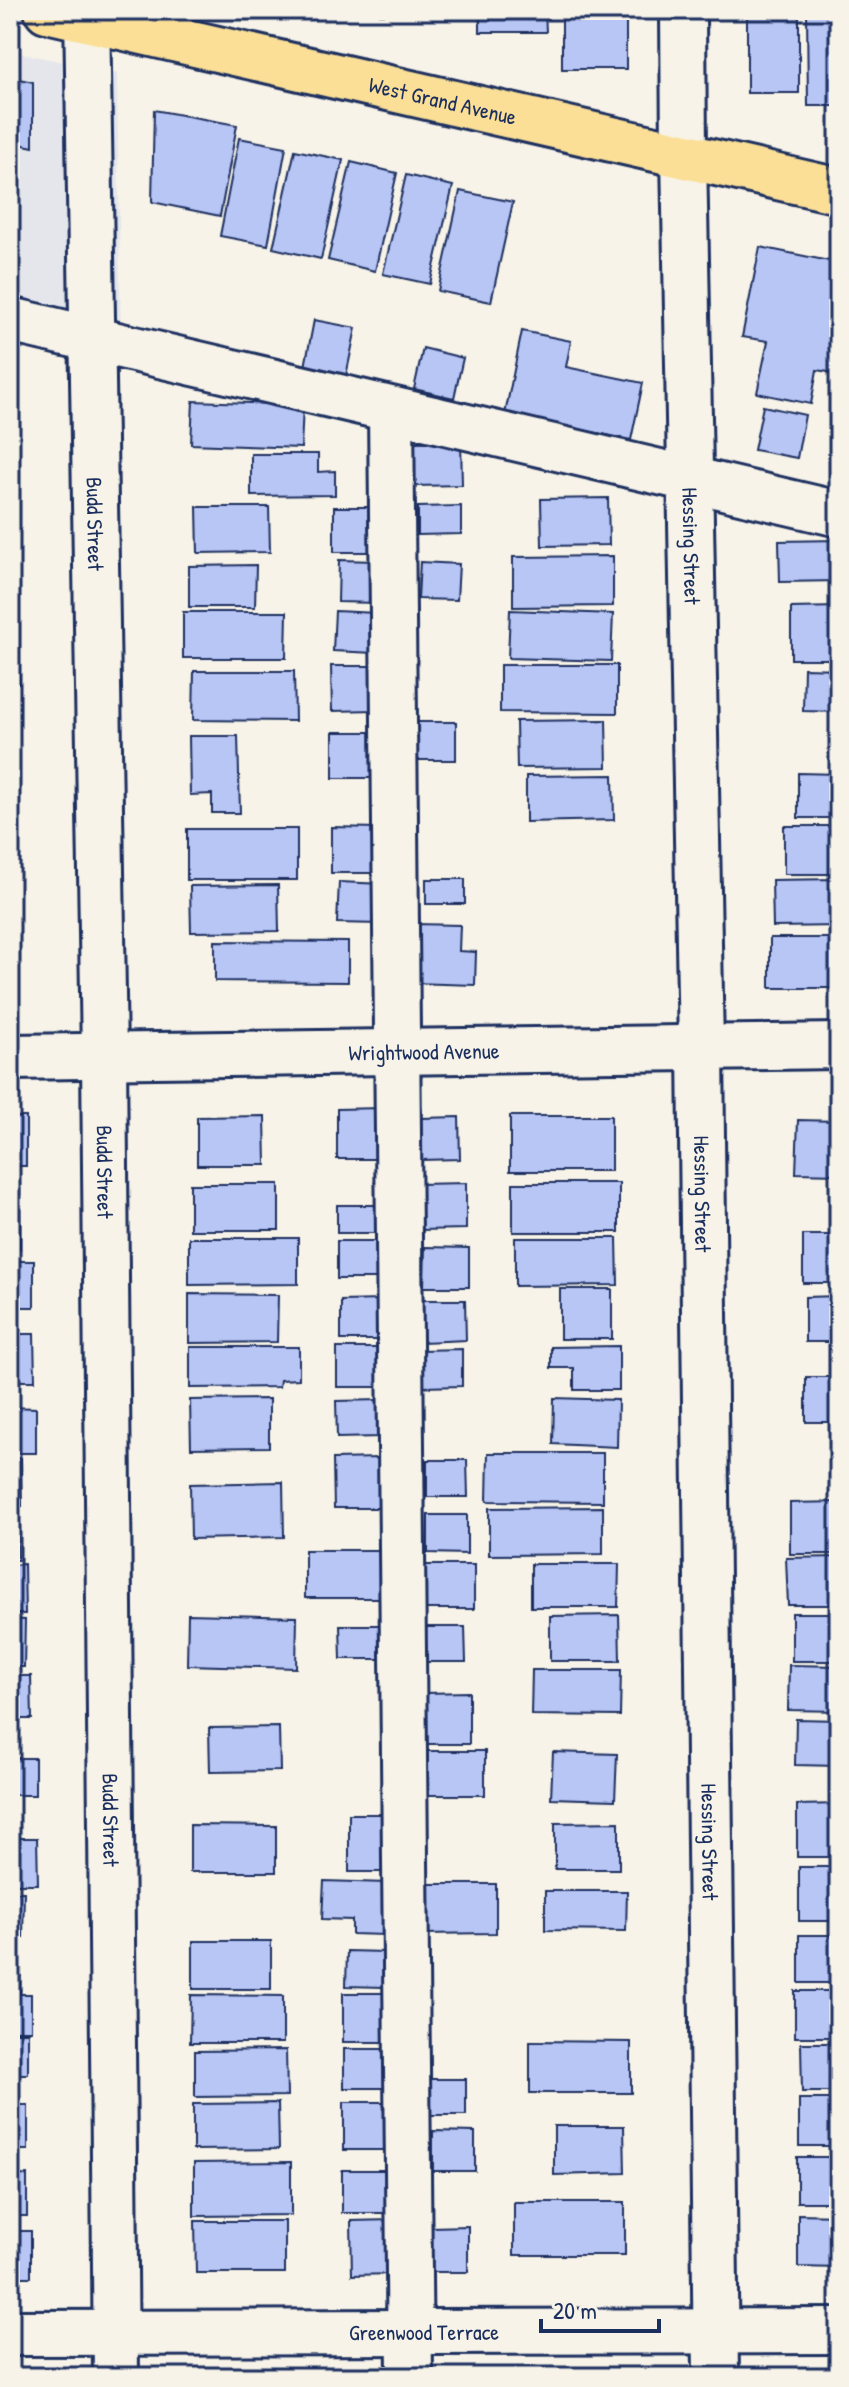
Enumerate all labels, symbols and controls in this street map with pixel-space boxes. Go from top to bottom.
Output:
street label: West Grand Avenue [366,69,520,132]
street label: Budd Street [80,477,111,571]
street label: Hessing Street [675,487,708,605]
street label: Wrightwood Avenue [348,1036,500,1068]
street label: Budd Street [90,1125,120,1219]
street label: Hessing Street [687,1135,718,1253]
street label: Budd Street [96,1773,126,1867]
street label: Hessing Street [694,1783,726,1901]
scale bar [541,2283,659,2333]
text: 20 m [553,2294,597,2326]
street label: Greenwood Terrace [349,2317,499,2347]

